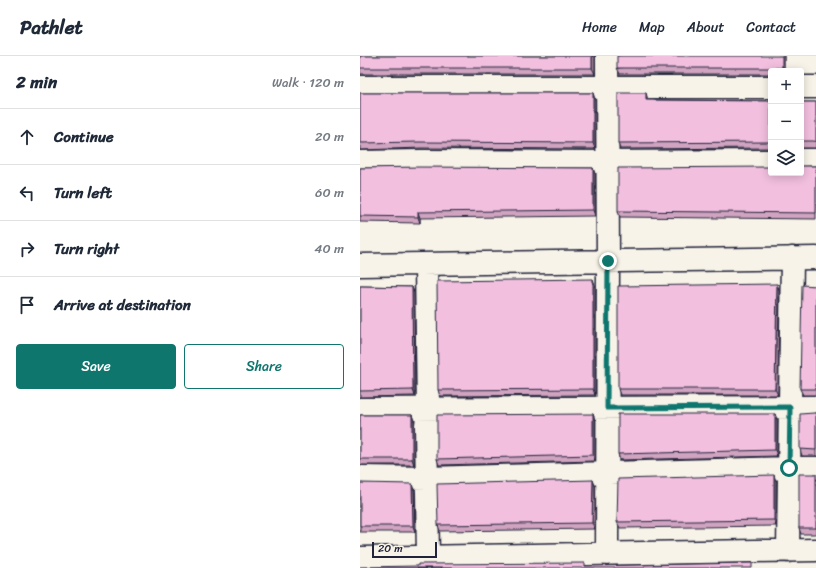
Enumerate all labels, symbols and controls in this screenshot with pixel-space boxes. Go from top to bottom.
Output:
text: Pathlet [20,11,83,44]
text: Home [582,15,617,40]
text: Map [639,15,665,40]
text: About [687,15,724,40]
text: Contact [746,15,796,40]
text: 2 min [16,67,57,97]
map controls [768,68,804,176]
button: + [768,68,804,104]
text: Walk · 120 m [272,71,344,94]
button: − [768,104,804,140]
text: Continue [54,124,114,150]
text: 20 m [315,125,344,148]
icon: ahead [16,126,38,148]
button: layers [768,140,804,176]
text: Turn left [54,180,112,206]
text: 60 m [315,181,344,204]
icon: left [16,182,38,204]
text: Turn right [54,236,119,262]
text: 40 m [314,237,344,260]
icon: right [16,238,38,260]
route end [599,252,617,270]
text: Arrive at destination [54,292,191,318]
icon: arrive [16,294,38,316]
button: Save [16,344,176,389]
button: Share [184,344,344,389]
route start [780,459,798,477]
text: 20 m [378,539,403,558]
scale bar [372,540,437,559]

